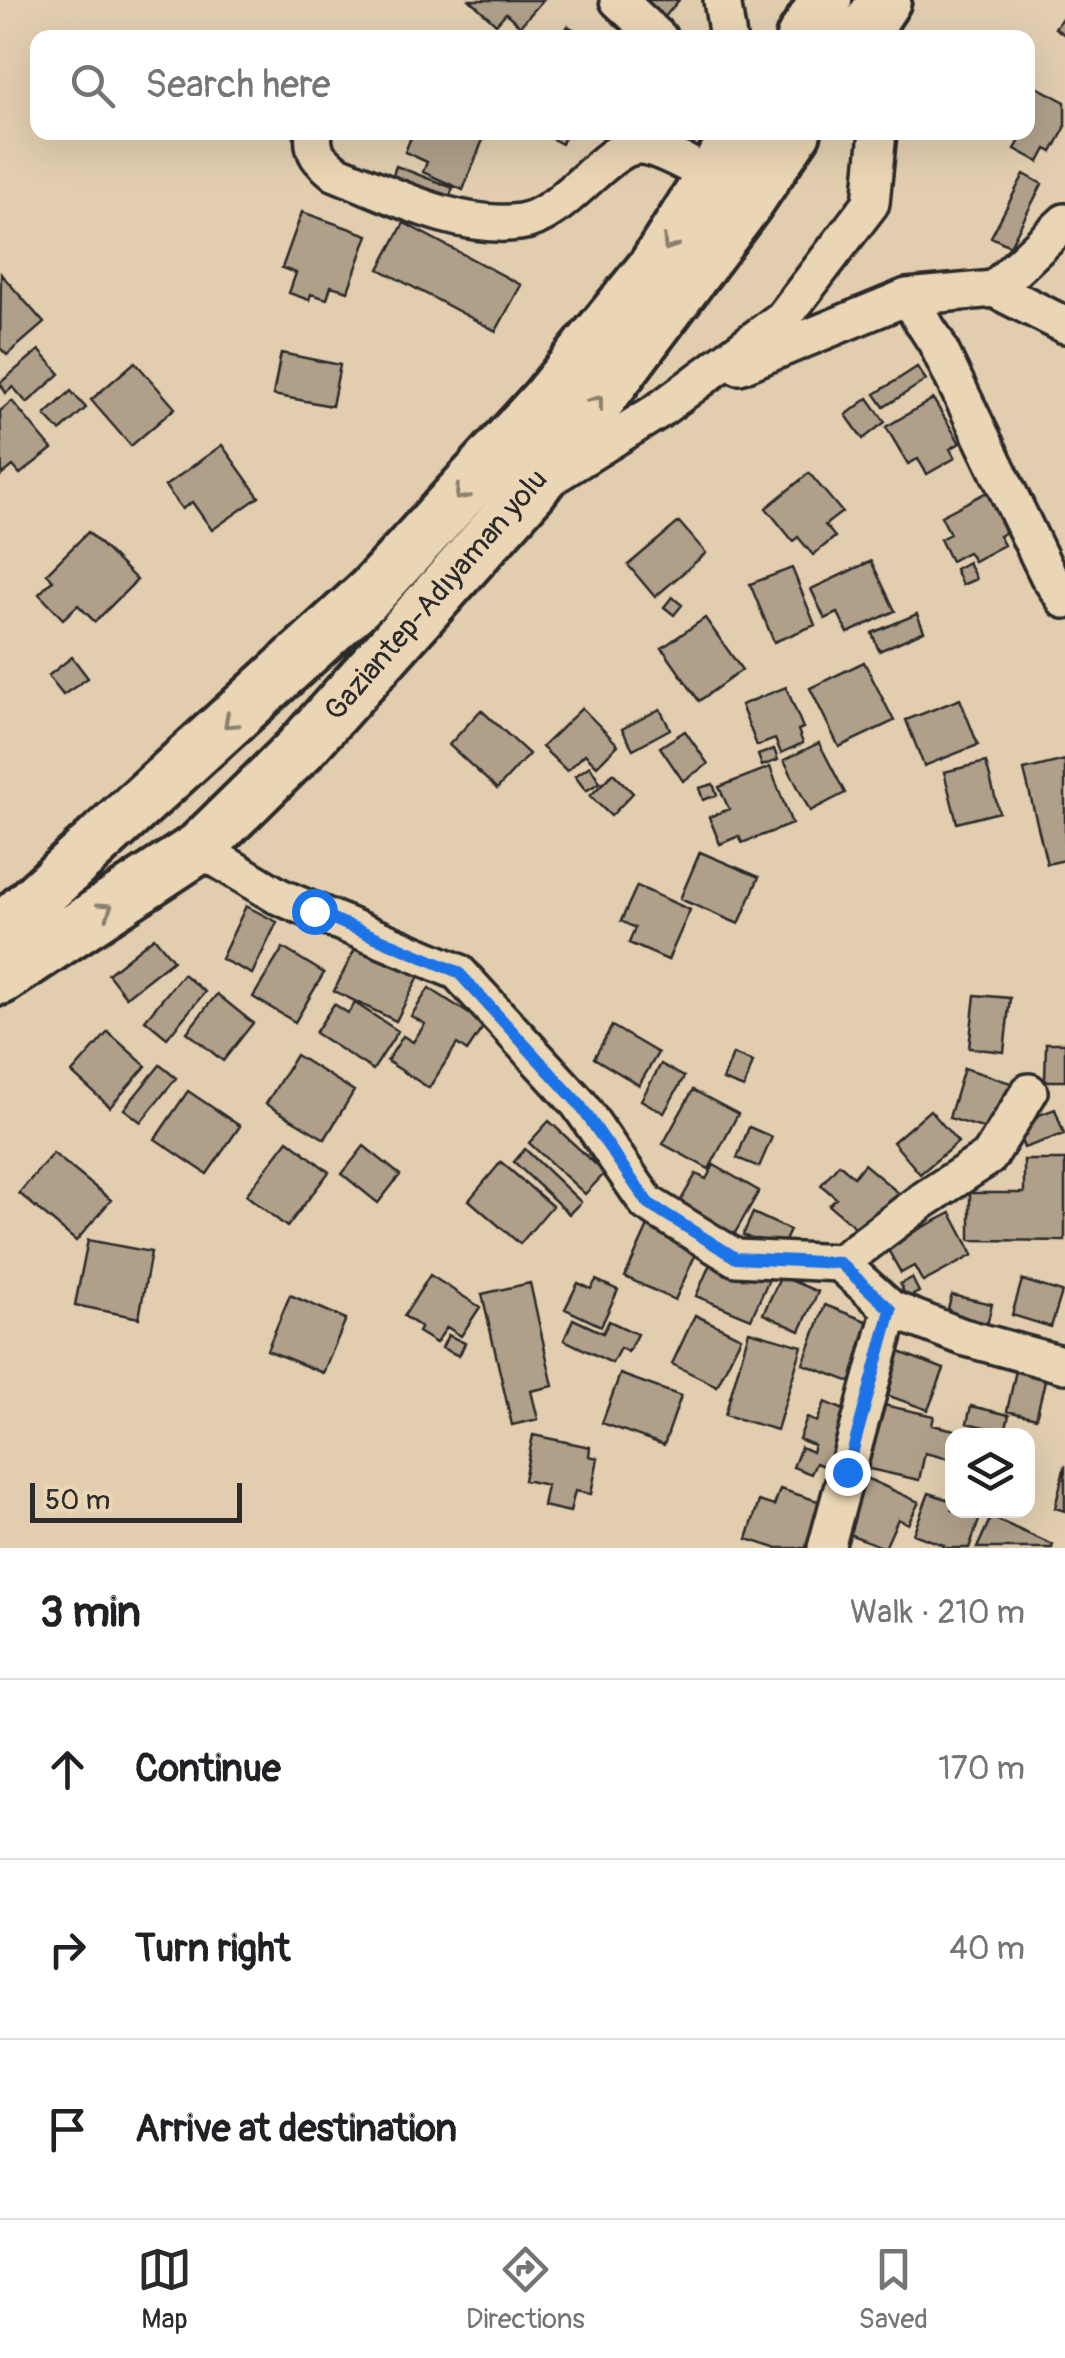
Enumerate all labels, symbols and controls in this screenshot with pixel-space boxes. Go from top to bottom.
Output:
search box [30,30,1035,140]
icon: search [65,58,120,113]
text: Search here [145,61,331,109]
one-way arrow [662,233,681,251]
one-way arrow [586,395,603,413]
street label: Gaziantep-Adıyaman yolu [317,461,555,729]
one-way arrow [455,482,473,500]
one-way arrow [223,710,242,728]
route start [292,889,338,935]
one-way arrow [95,903,113,922]
map controls [945,1428,1035,1518]
button: layers [945,1428,1035,1518]
route end [825,1450,871,1496]
scale bar [30,1478,242,1522]
text: 50 m [45,1483,110,1518]
text: 3 min [40,1587,141,1639]
text: Walk · 210 m [850,1593,1025,1633]
icon: ahead [40,1742,95,1797]
text: Continue [135,1745,281,1793]
text: 170 m [938,1749,1025,1789]
icon: right [40,1922,95,1977]
text: Turn right [135,1925,290,1973]
text: 40 m [949,1929,1025,1969]
icon: arrive [40,2102,95,2157]
text: Arrive at destination [135,2105,457,2153]
tab: Map [137,2242,192,2337]
tab: Directions [466,2242,585,2337]
tab: Saved [859,2242,928,2337]

